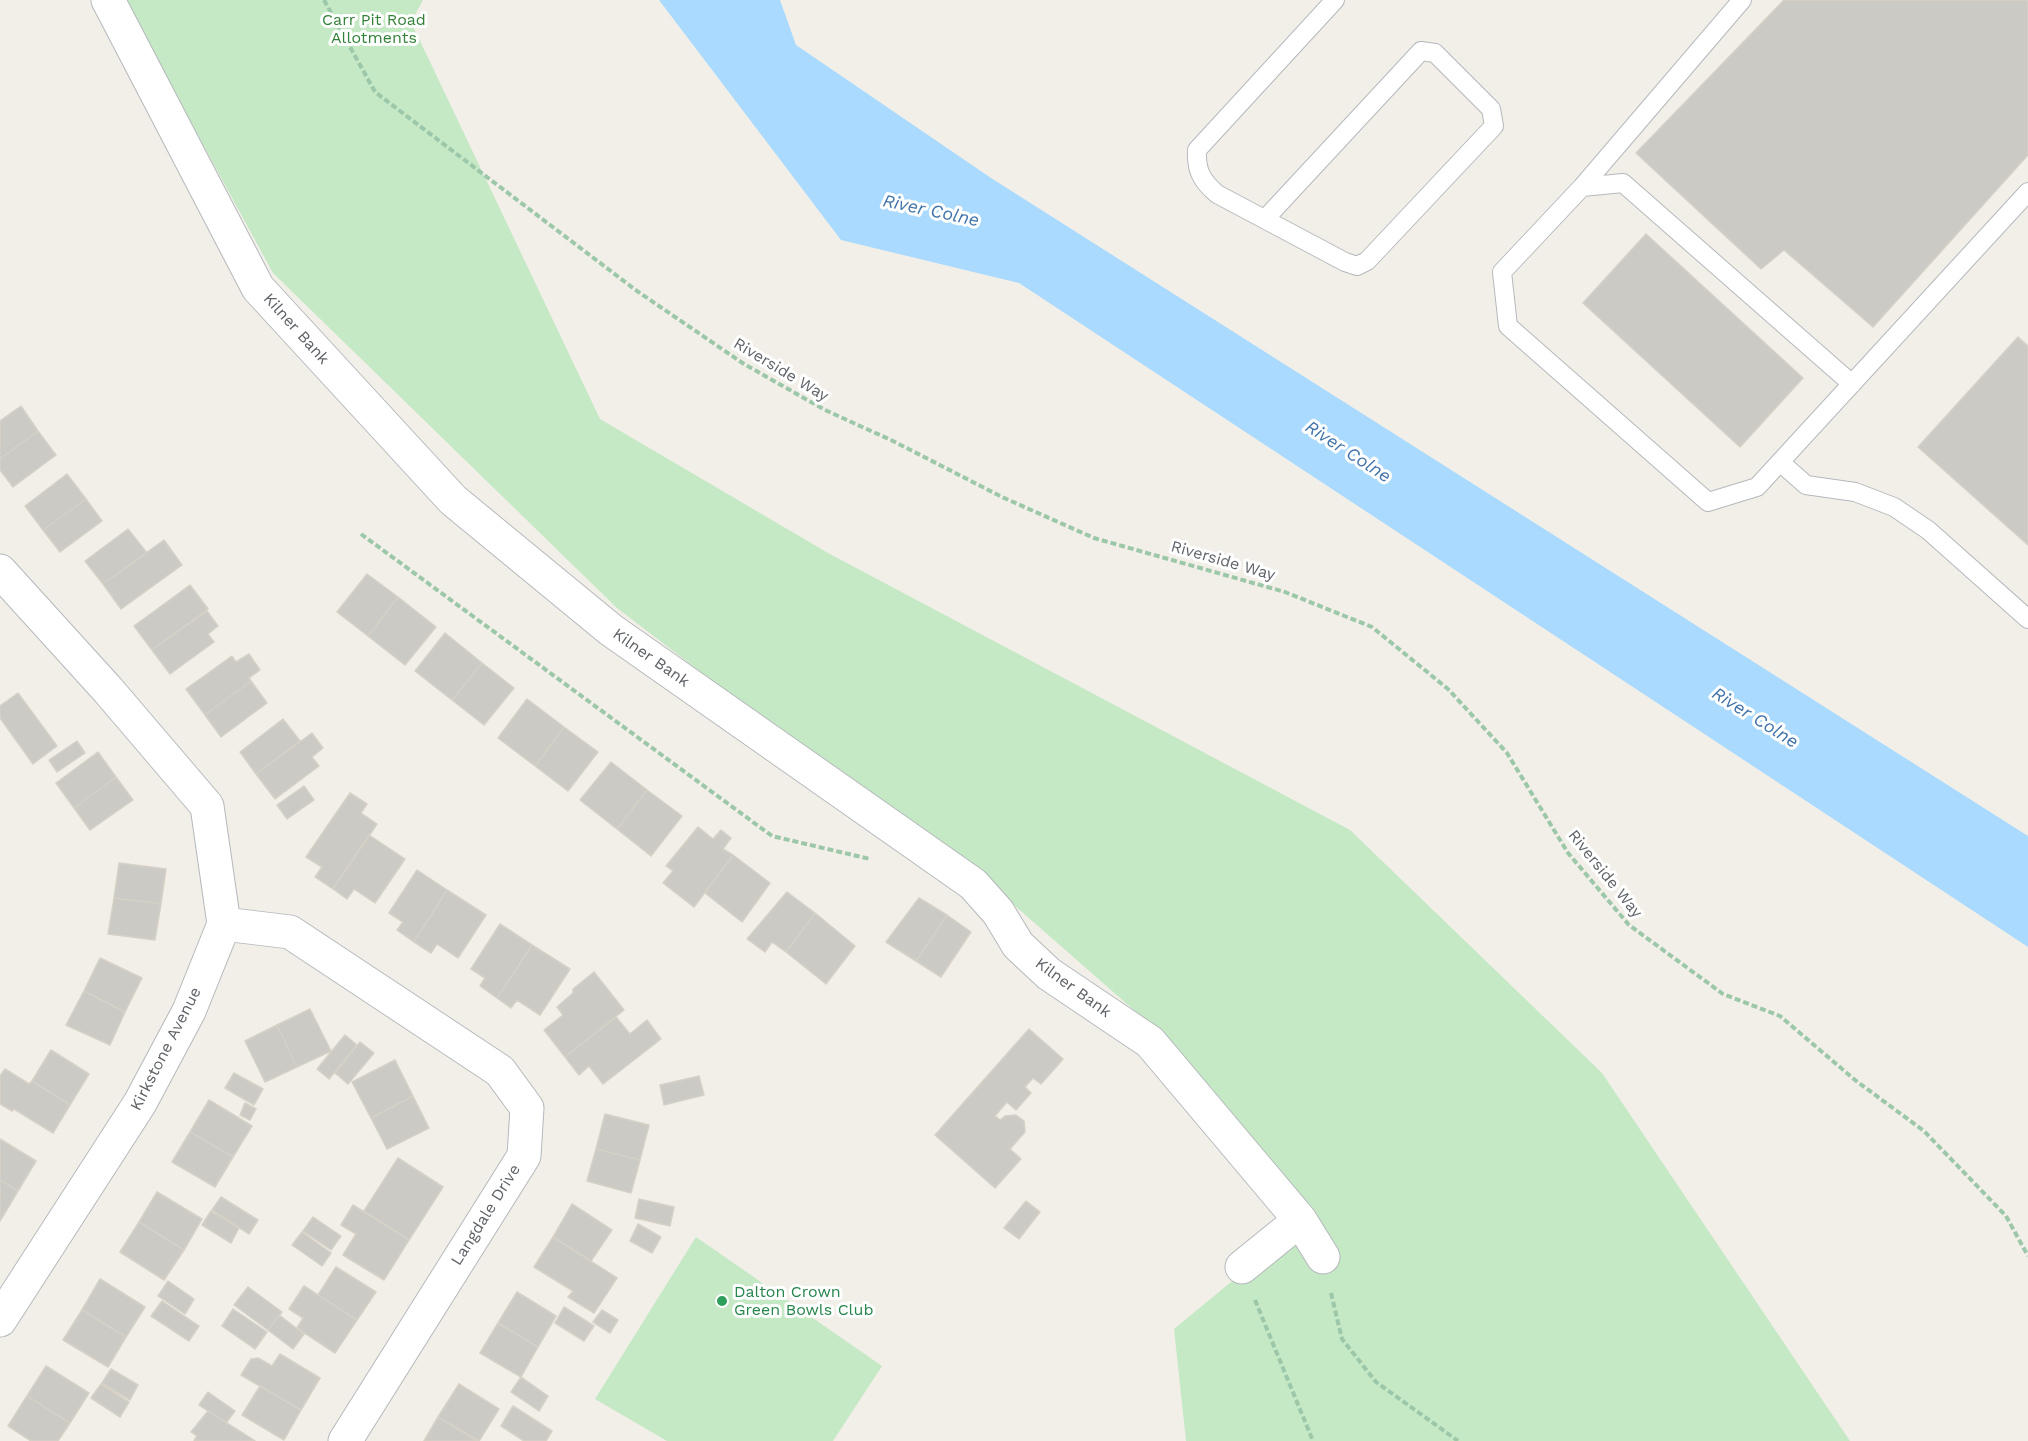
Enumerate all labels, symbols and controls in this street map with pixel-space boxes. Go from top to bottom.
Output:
park label: Carr Pit Road Allotments [322,10,426,48]
water label: River Colne [881,190,981,232]
street label: Kilner Bank [259,289,333,369]
street label: Riverside Way [730,334,832,406]
water label: River Colne [1301,416,1395,488]
street label: Riverside Way [1169,537,1277,585]
street label: Kilner Bank [609,625,693,691]
water label: River Colne [1708,683,1802,753]
street label: Riverside Way [1564,826,1646,922]
street label: Kilner Bank [1031,954,1115,1022]
street label: Kirkstone Avenue [127,984,205,1114]
street label: Langdale Drive [447,1161,525,1269]
place label: Dalton Crown Green Bowls Club [734,1282,873,1320]
marker: Dalton Crown Green Bowls Club [715,1294,729,1308]

